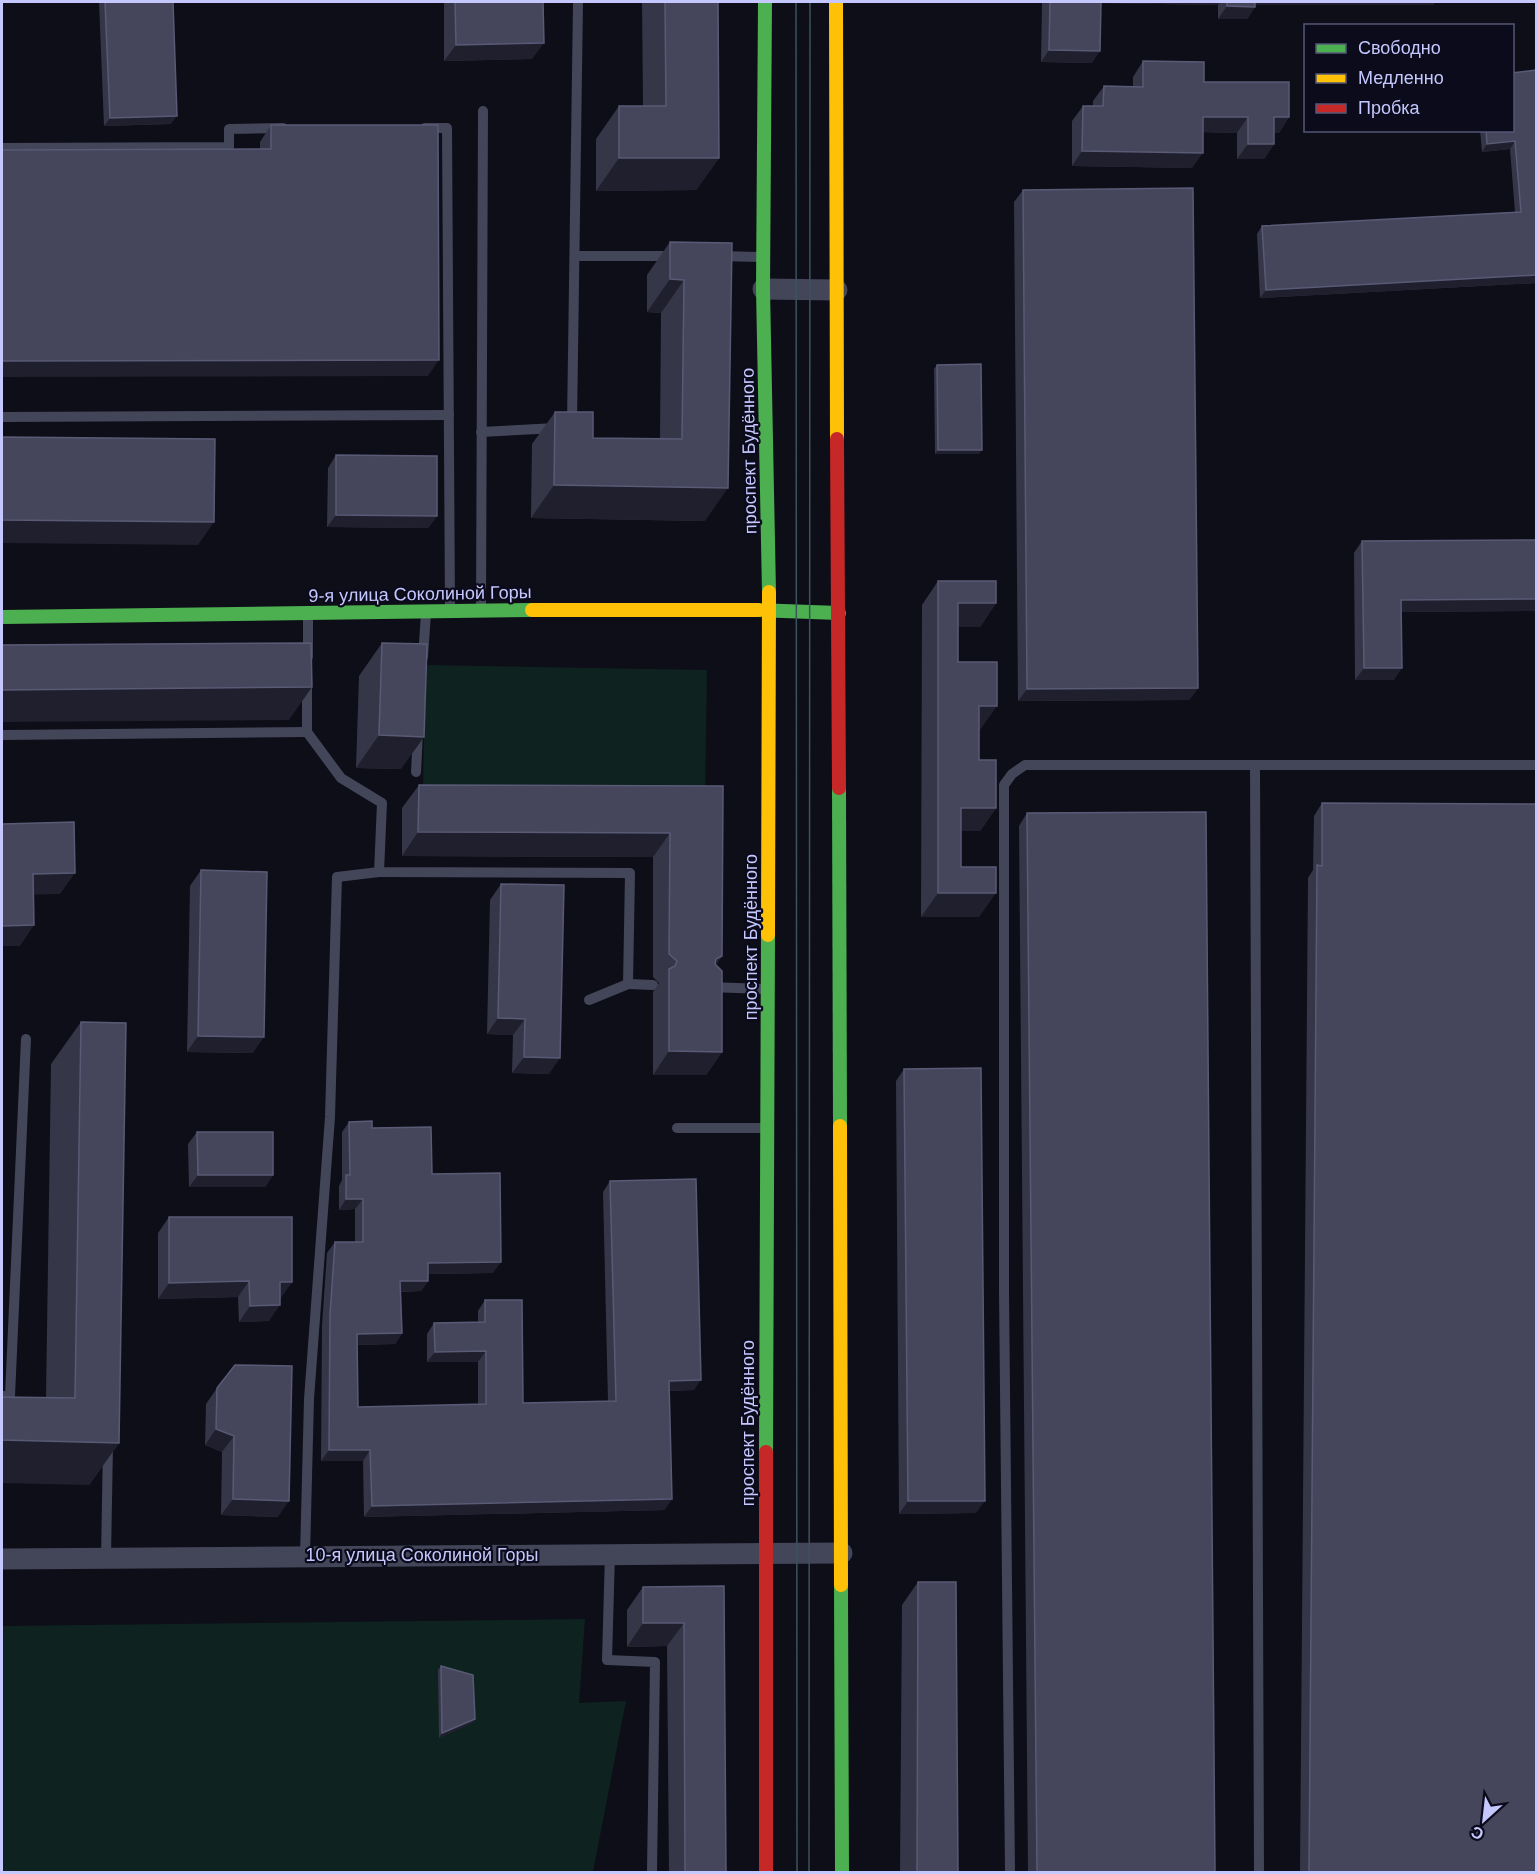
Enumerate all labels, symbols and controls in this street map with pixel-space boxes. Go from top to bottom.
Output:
legend [1304,24,1514,132]
text: Свободно [1358,38,1441,58]
text: Медленно [1358,68,1444,88]
text: Пробка [1358,98,1421,118]
street label: проспект Будённого [738,368,760,534]
street label: 9-я улица Соколиной Горы [308,582,532,606]
street label: проспект Будённого [741,854,761,1020]
street label: проспект Будённого [738,1340,758,1506]
street label: 10-я улица Соколиной Горы [305,1545,539,1565]
north arrow [1454,1790,1514,1850]
text: С [1468,1823,1486,1843]

